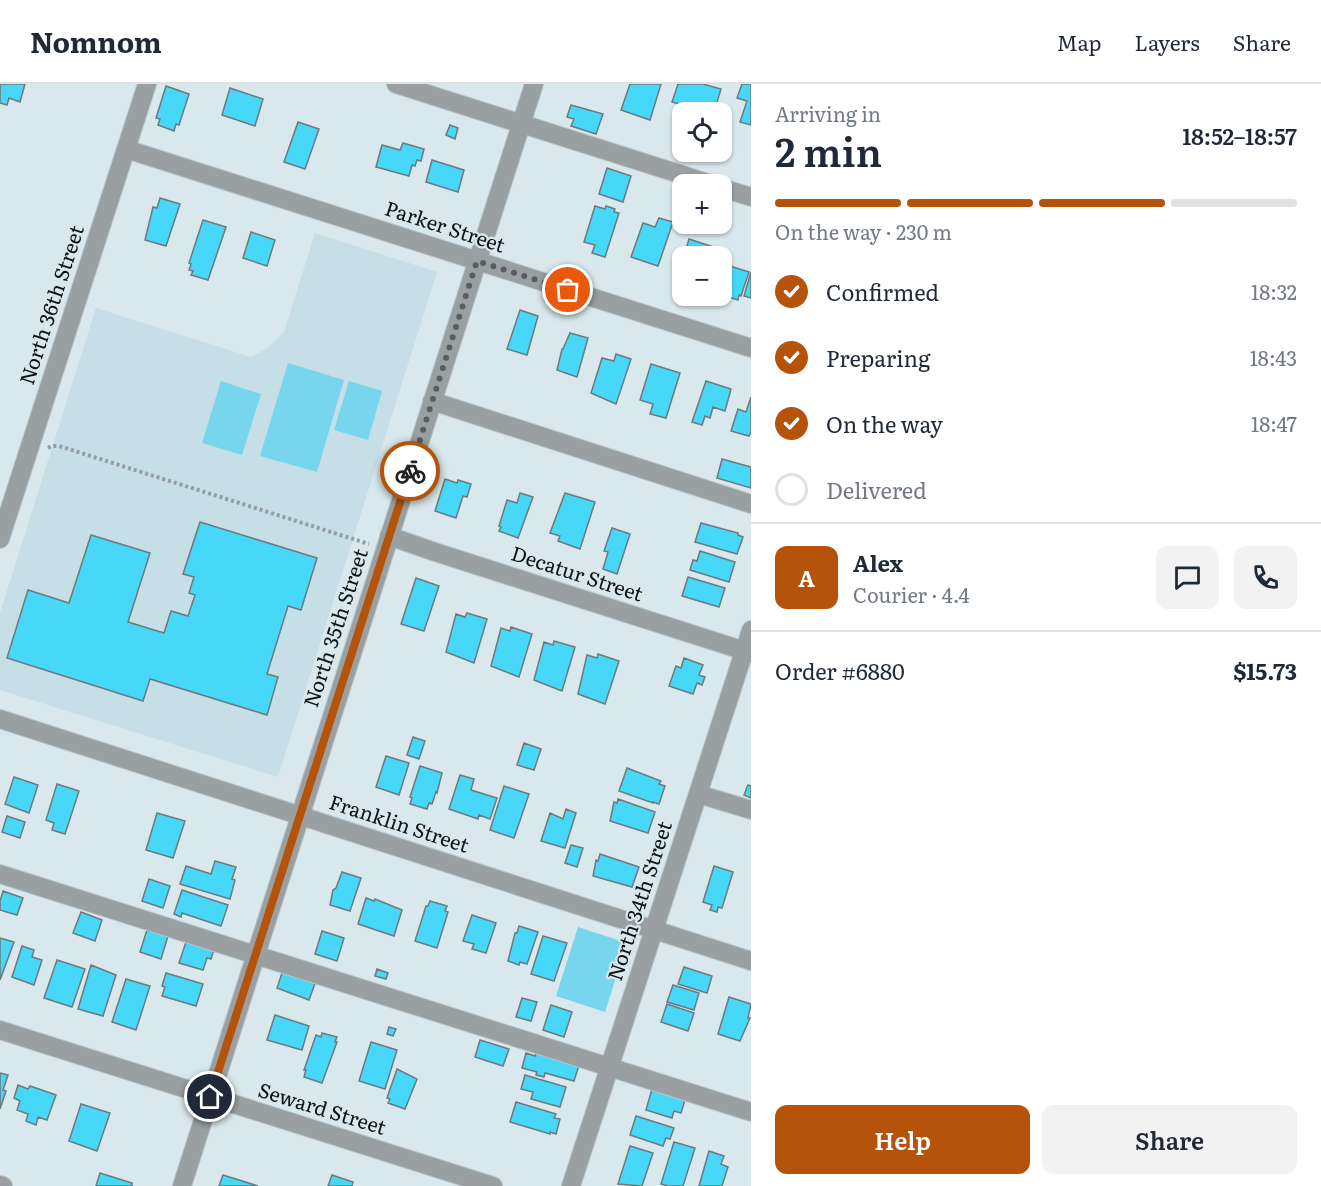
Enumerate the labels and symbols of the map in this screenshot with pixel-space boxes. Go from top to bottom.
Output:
street label: Parker Street [382,192,509,259]
street label: North 36th Street [10,221,90,388]
pin [542,264,593,315]
courier [380,441,440,501]
street label: Decatur Street [508,537,647,608]
street label: North 35th Street [294,544,374,711]
street label: Franklin Street [326,785,473,859]
street label: North 34th Street [598,817,678,984]
pin [184,1071,235,1122]
street label: Seward Street [255,1073,390,1141]

